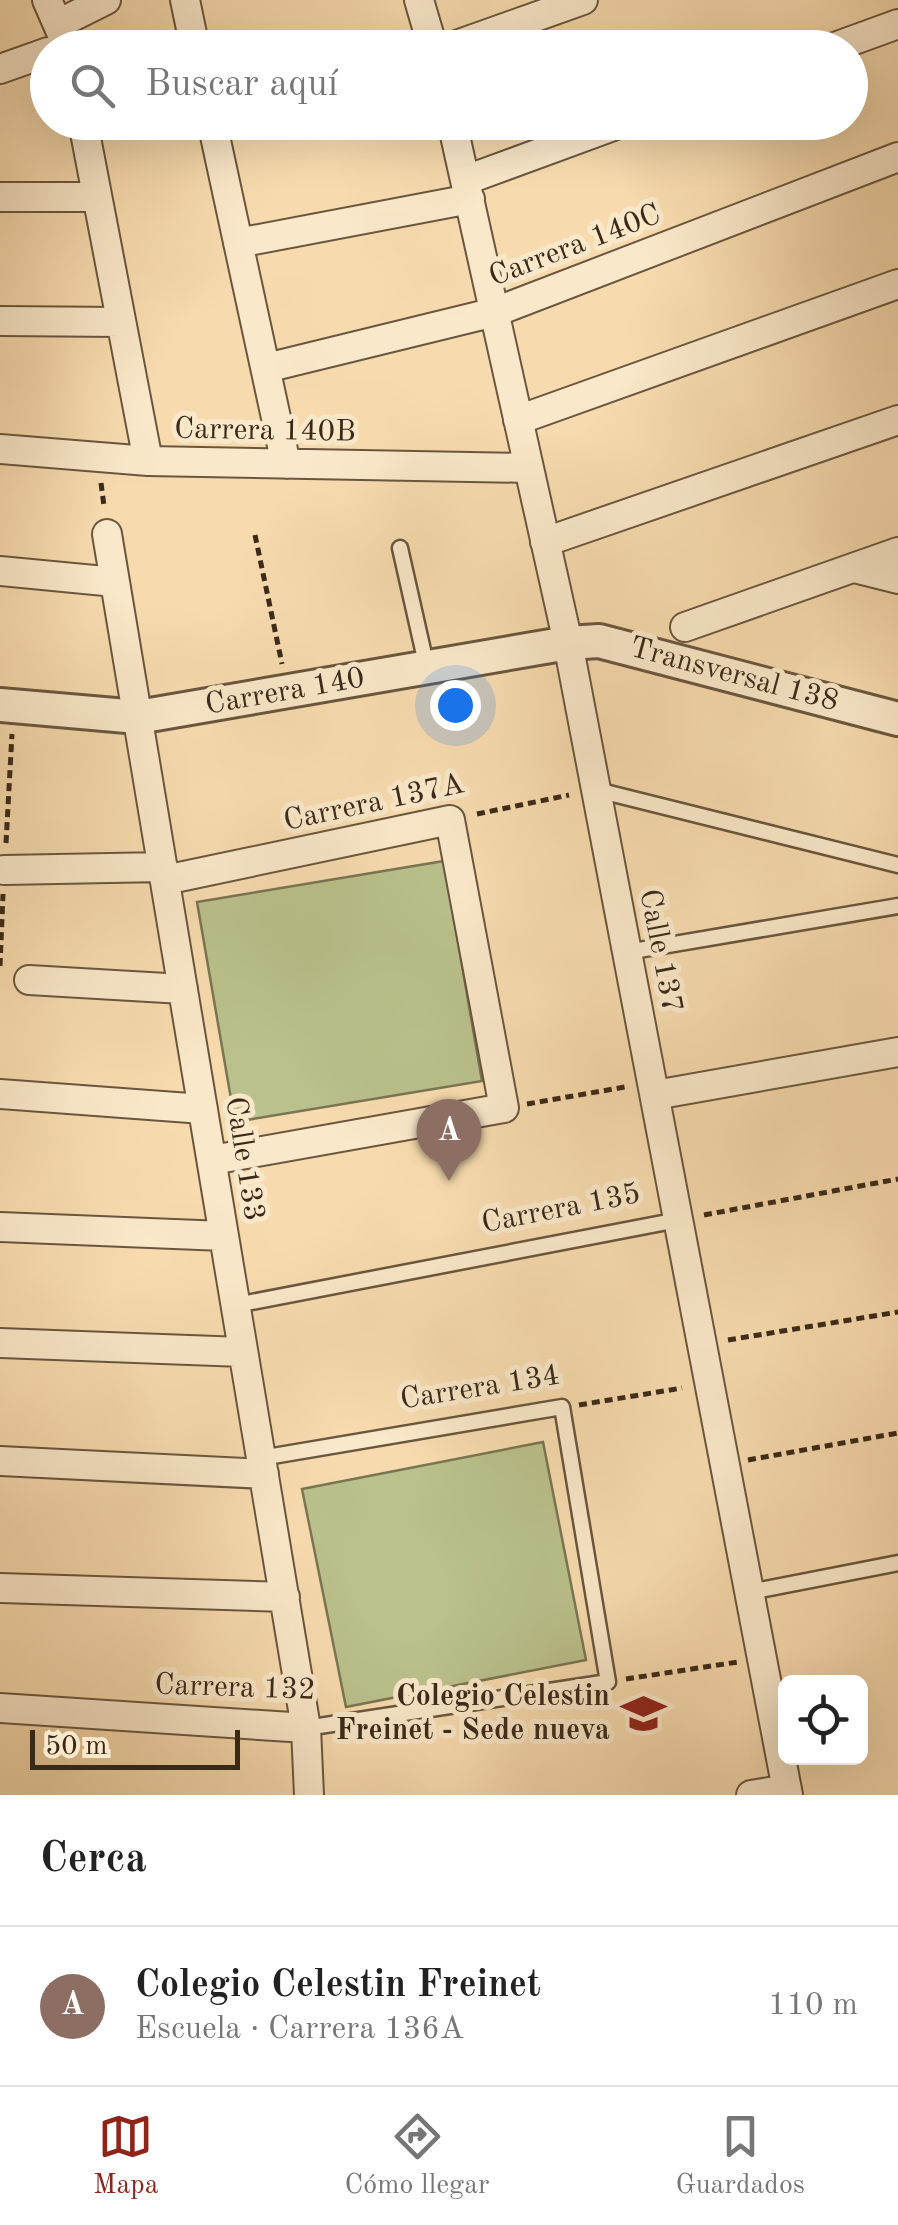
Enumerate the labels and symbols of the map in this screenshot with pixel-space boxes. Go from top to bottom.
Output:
street label: Carrera 140C [485,200,665,292]
street label: Carrera 140B [174,414,356,448]
street label: Transversal 138 [626,633,842,717]
street label: Carrera 140 [203,663,367,721]
your location [430,680,481,731]
street label: Carrera 137A [281,769,467,837]
street label: Calle 137 [633,887,687,1015]
street label: Calle 133 [219,1095,269,1223]
pin: A [416,1098,482,1181]
street label: Carrera 135 [479,1179,643,1239]
street label: Carrera 134 [398,1361,562,1415]
street label: Carrera 132 [154,1670,316,1706]
place label: Colegio Celestin Freinet - Sede nueva [336,1682,610,1746]
school or university icon: Colegio Celestin Freinet - Sede nueva [619,1690,667,1738]
scale bar [30,1725,240,1770]

